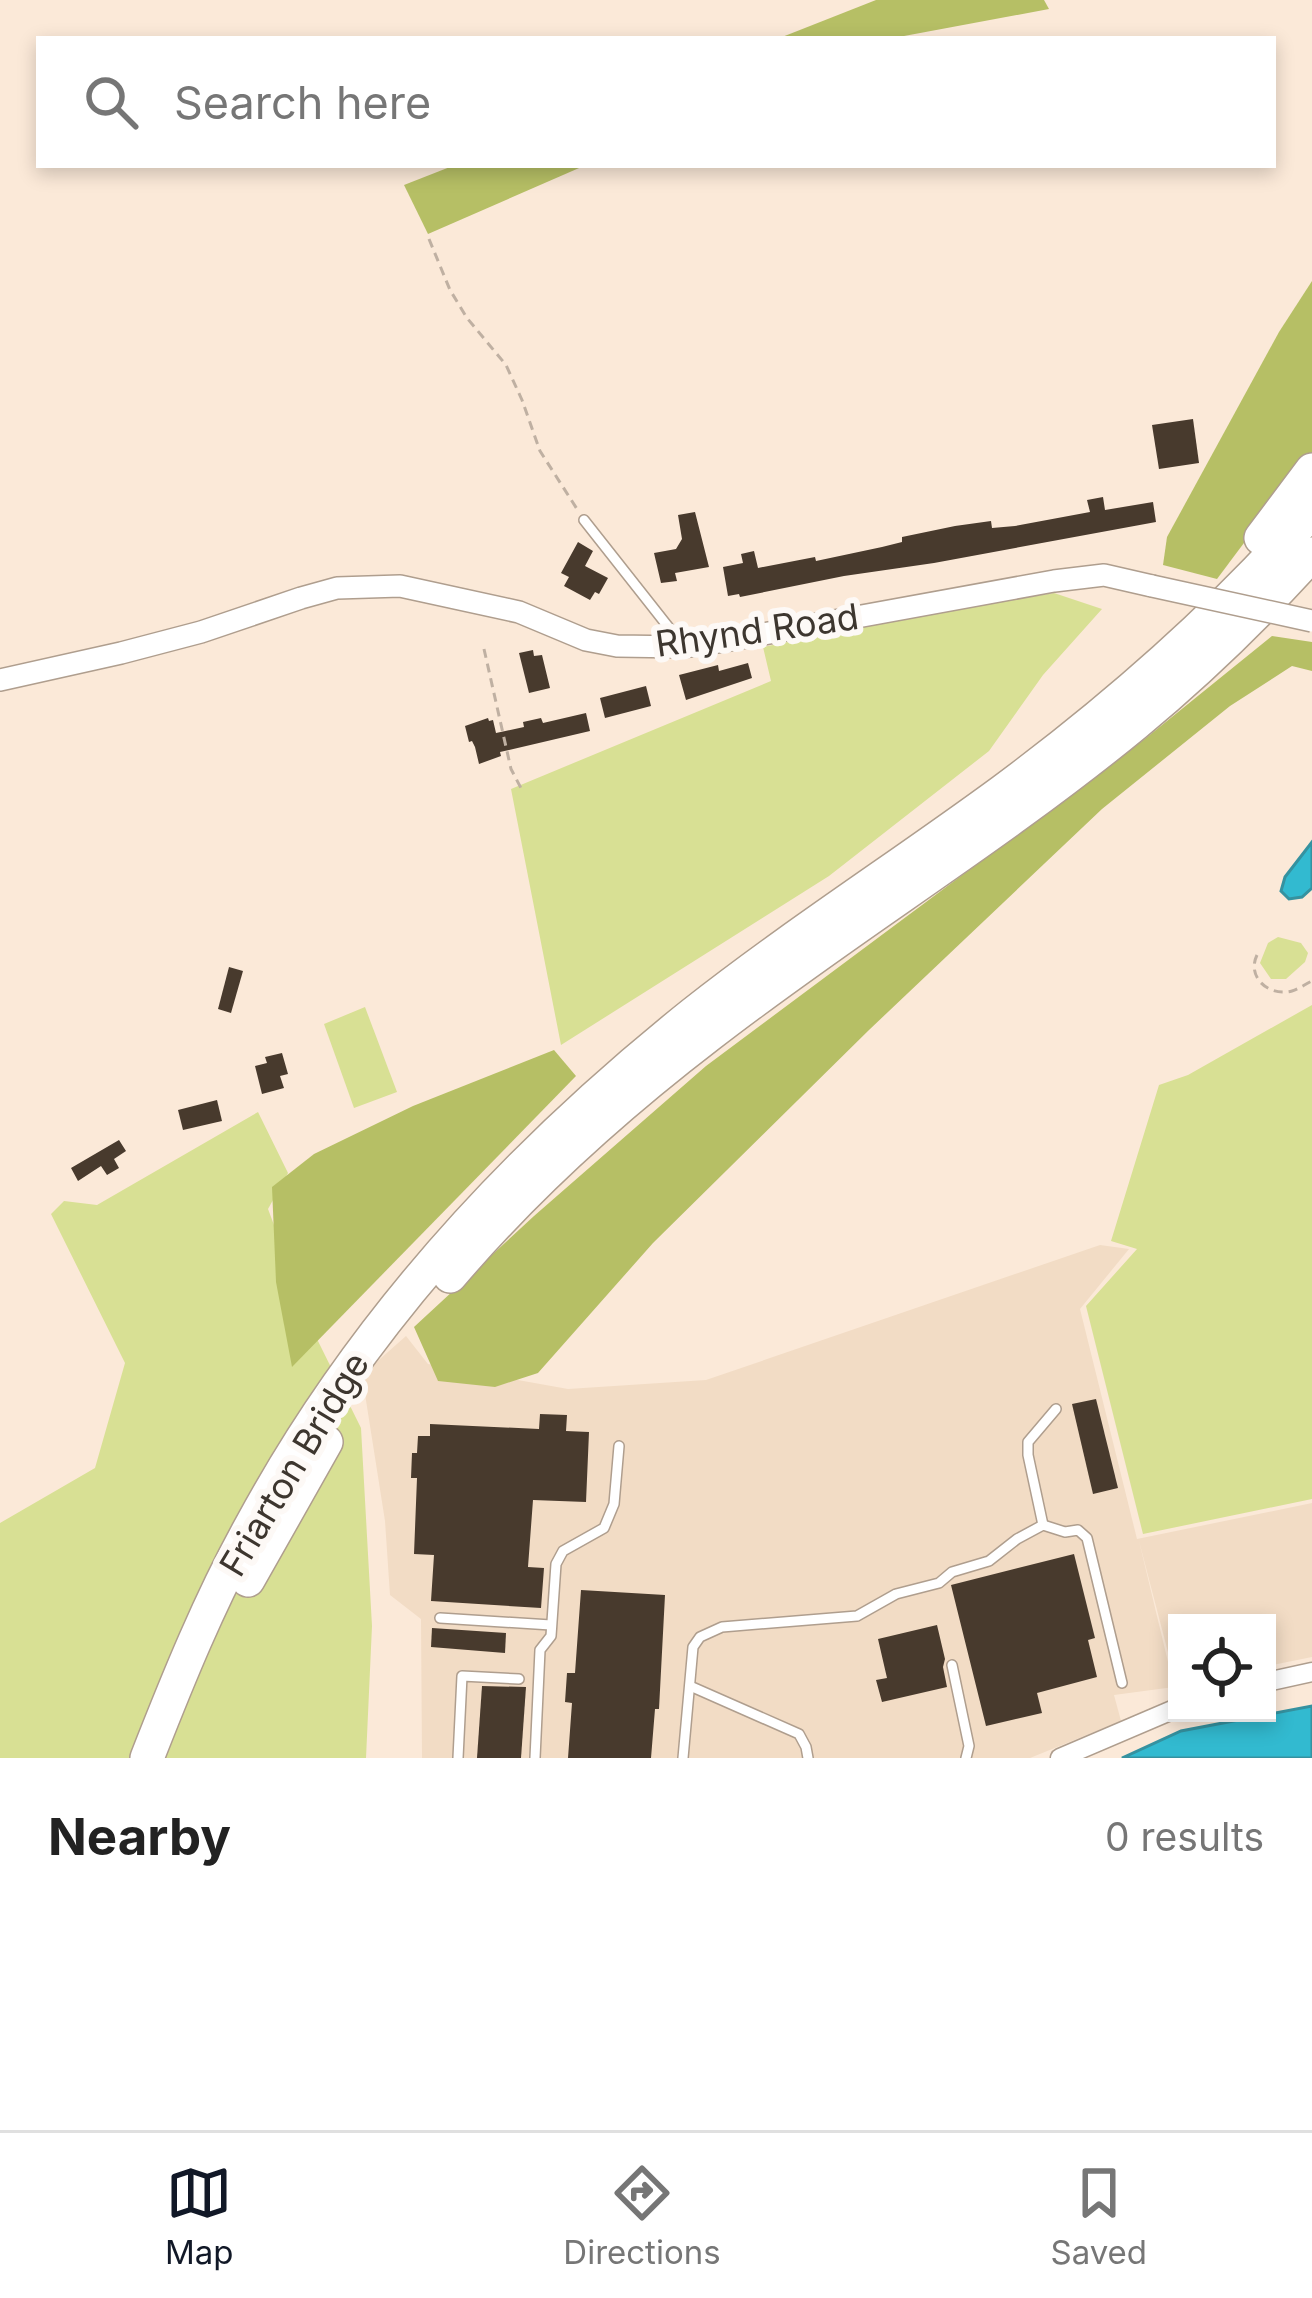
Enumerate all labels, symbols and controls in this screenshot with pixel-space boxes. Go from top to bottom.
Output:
search box [36,36,1276,168]
icon: search [78,69,144,135]
text: Search here [174,75,431,130]
street label: Rhynd Road [653,594,861,666]
street label: Friarton Bridge [210,1344,378,1584]
map controls [1168,1614,1276,1722]
button: locate [1168,1614,1276,1722]
text: Nearby [48,1806,231,1867]
text: 0 results [1105,1813,1264,1860]
tab: Map [165,2160,233,2272]
tab: Directions [563,2160,721,2272]
tab: Saved [1050,2160,1147,2272]

